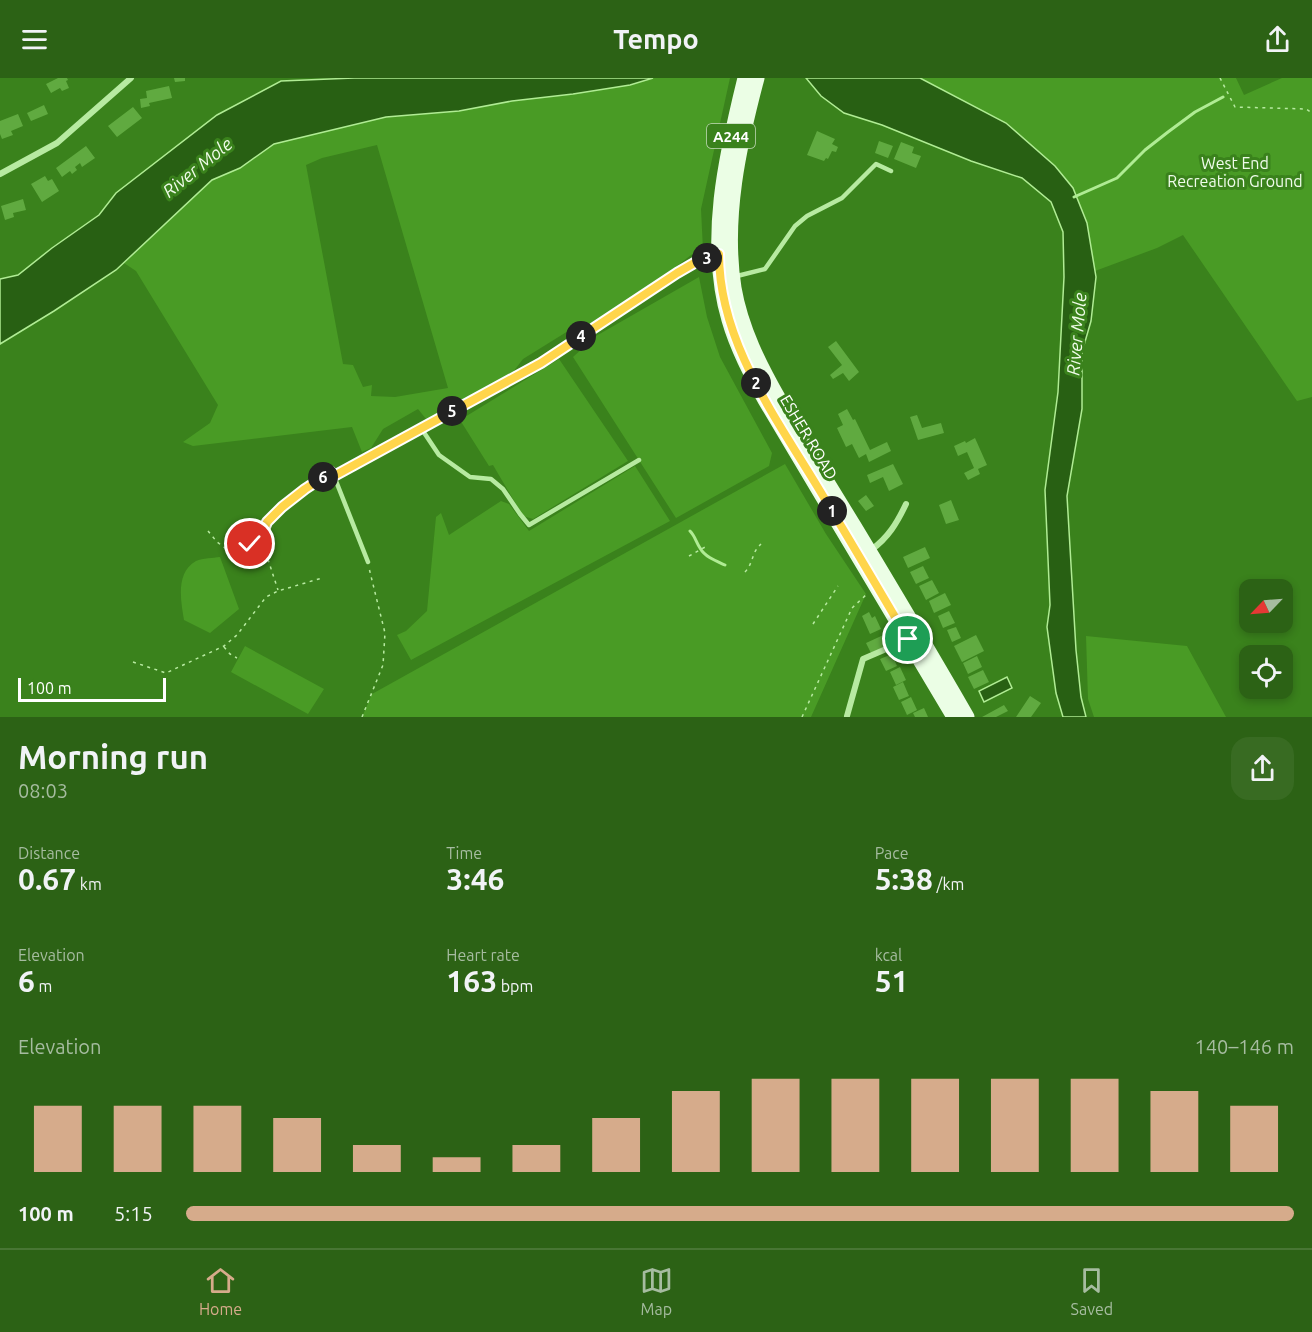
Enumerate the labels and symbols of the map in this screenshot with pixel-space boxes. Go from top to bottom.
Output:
road number: A244 [707,124,755,148]
water label: River Mole [158,133,236,201]
park label: West End Recreation Ground [1167,154,1303,190]
pin: 3 [692,243,722,273]
water label: River Mole [1062,292,1090,376]
pin: 4 [566,321,596,351]
pin: 2 [741,368,771,398]
street label: ESHER ROAD [777,392,841,482]
pin: 5 [437,396,467,426]
pin: 6 [308,462,338,492]
pin: 1 [817,496,847,526]
pin [224,518,275,569]
north arrow [1239,579,1293,633]
pin [882,613,933,664]
scale bar [18,675,166,702]

